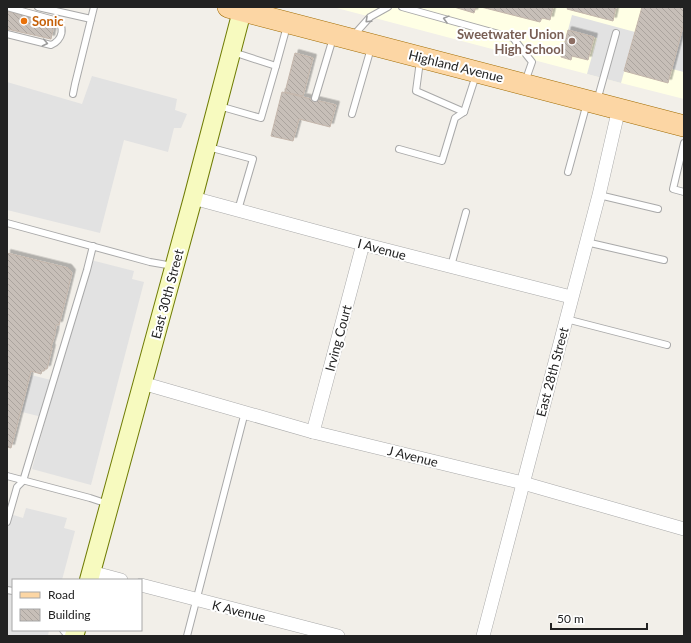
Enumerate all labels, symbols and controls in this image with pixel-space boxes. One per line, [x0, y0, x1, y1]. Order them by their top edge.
place label: Sonic [32, 13, 64, 29]
one-way arrow [443, 15, 450, 24]
marker: Sonic [19, 16, 29, 26]
one-way arrow [365, 16, 373, 23]
place label: Sweetwater Union High School [457, 26, 564, 57]
marker: Sweetwater Union High School [567, 36, 577, 46]
one-way arrow [42, 38, 48, 47]
street label: Highland Avenue [407, 47, 505, 86]
street label: I Avenue [356, 235, 408, 263]
street label: East 30th Street [147, 247, 187, 341]
street label: Irving Court [321, 303, 355, 373]
street label: East 28th Street [532, 325, 572, 419]
street label: J Avenue [386, 442, 440, 470]
legend [12, 579, 142, 631]
text: Road [48, 587, 75, 602]
street label: K Avenue [211, 597, 268, 625]
scale bar [551, 605, 647, 631]
text: Building [48, 607, 91, 622]
text: 50 m [557, 611, 584, 626]

